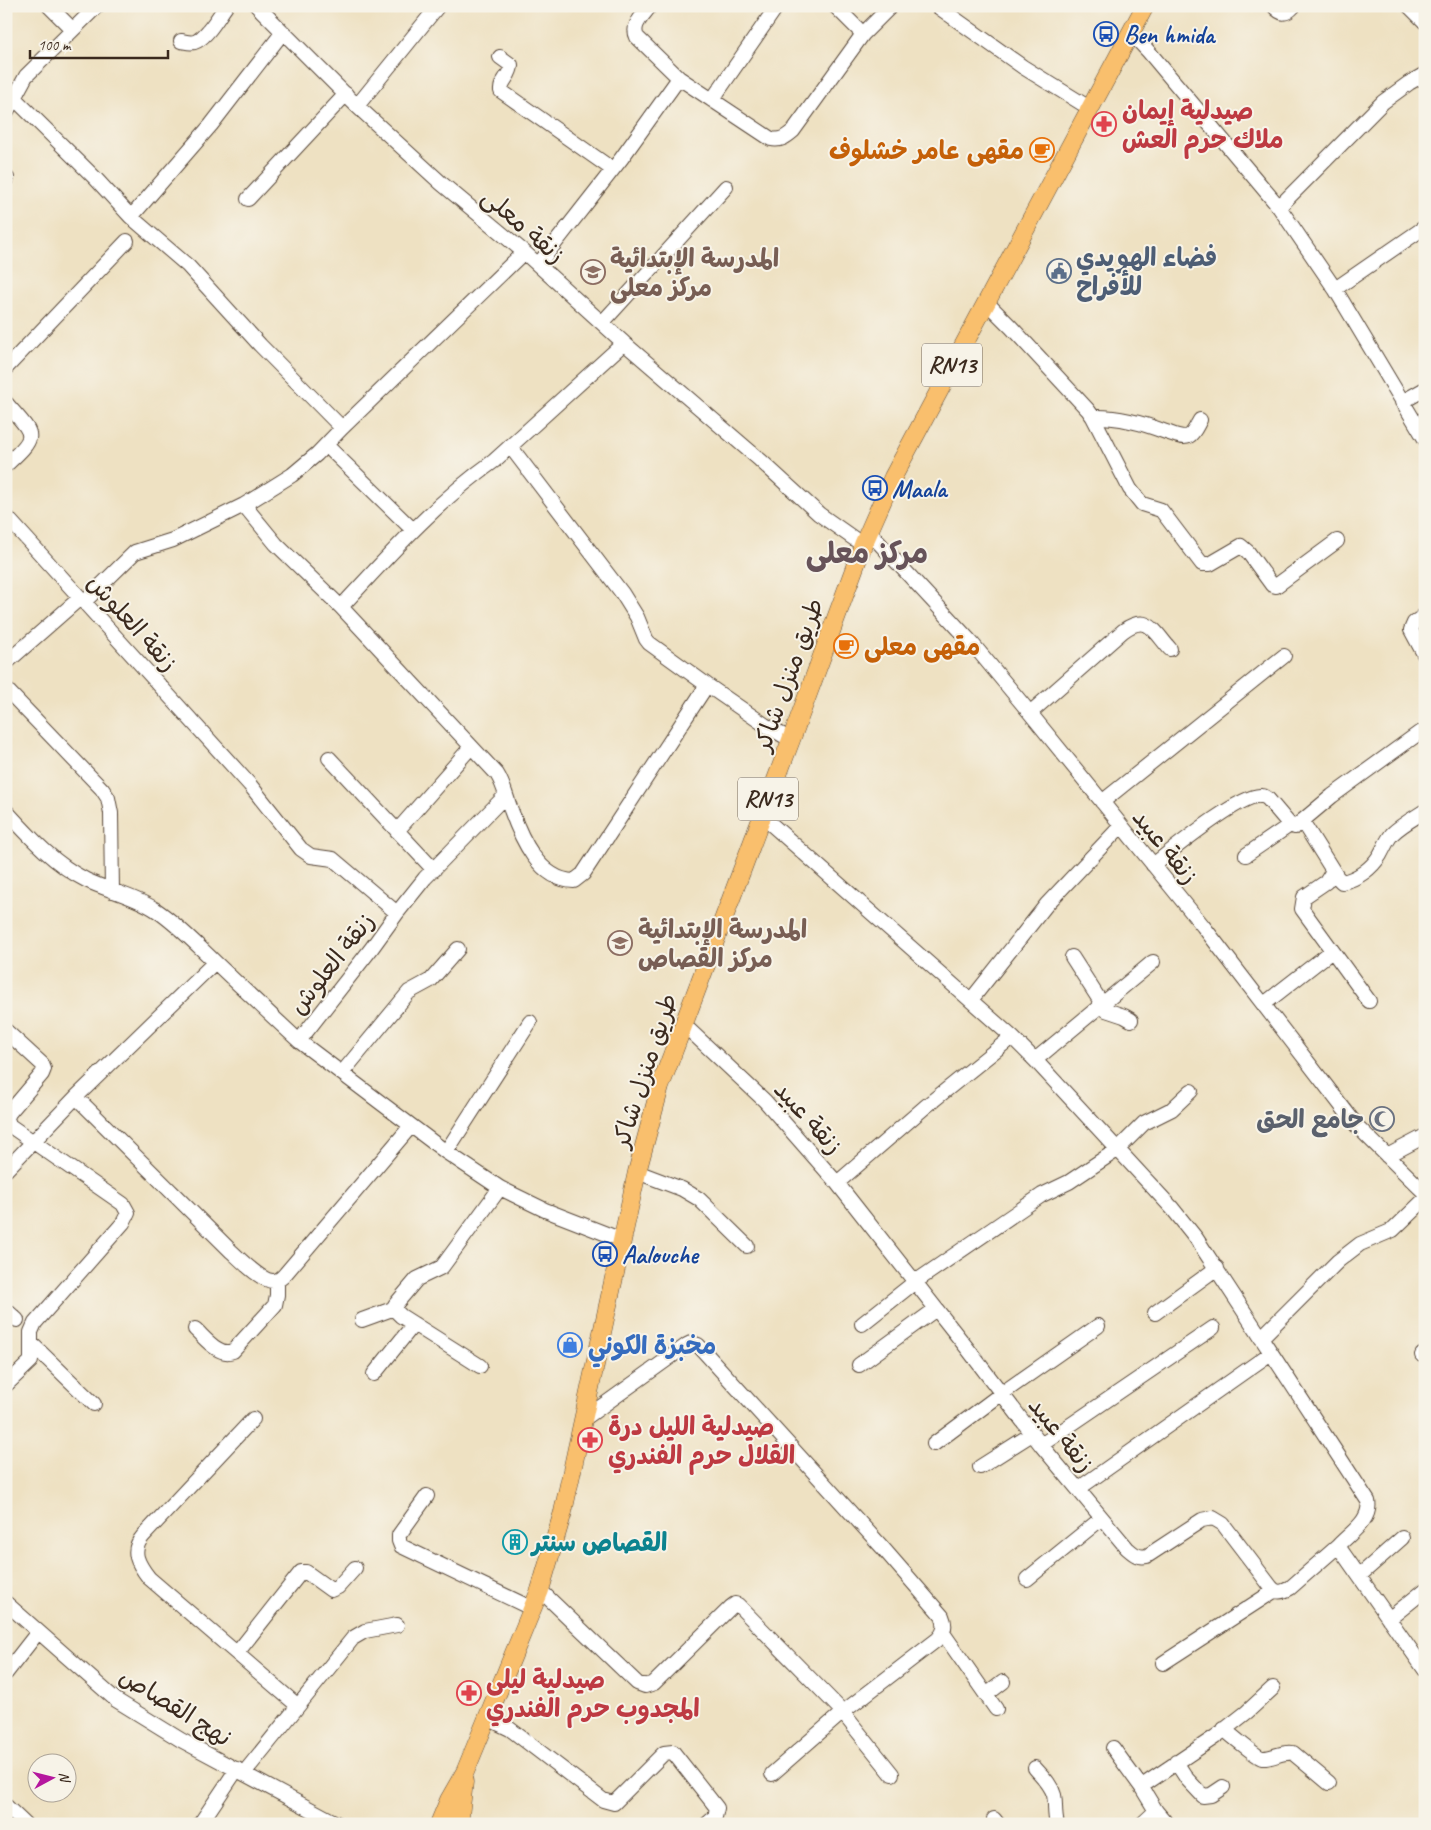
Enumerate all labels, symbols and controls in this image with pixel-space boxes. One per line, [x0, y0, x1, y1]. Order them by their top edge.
place label: Ben hmida [1124, 19, 1217, 51]
bus stop icon: Ben hmida [1093, 21, 1119, 47]
scale bar [30, 28, 168, 60]
text: 100 m [38, 36, 72, 55]
place label: صيدلية إيمان ملاك حرم العش [1122, 95, 1284, 159]
pharmacy icon: صيدلية إيمان ملاك حرم العش [1091, 111, 1117, 137]
place label: مقهى عامر خشلوف [829, 135, 1024, 167]
cafe icon: مقهى عامر خشلوف [1029, 137, 1055, 163]
street label: زنقة معلى [475, 181, 572, 271]
place label: فضاء الهويدي للأفراح [1076, 242, 1217, 303]
place label: المدرسة الإبتدائية مركز معلى [610, 243, 779, 304]
public building icon: فضاء الهويدي للأفراح [1046, 258, 1072, 284]
school or university icon: المدرسة الإبتدائية مركز معلى [580, 259, 606, 285]
road number: RN13 [922, 344, 982, 386]
place label: Maala [892, 473, 949, 505]
bus stop icon: Maala [862, 475, 888, 501]
district label: مركز معلى [806, 534, 928, 572]
street label: زنقة العلوش [80, 567, 185, 678]
street label: طريق منزل شاكر [746, 594, 831, 757]
place label: مقهى معلى [864, 631, 980, 663]
cafe icon: مقهى معلى [833, 633, 859, 659]
road number: RN13 [738, 778, 798, 821]
street label: زنقة عبيد [1125, 802, 1205, 891]
street label: زنقة العلوش [282, 906, 382, 1021]
place label: المدرسة الإبتدائية مركز القصاص [638, 914, 807, 975]
school or university icon: المدرسة الإبتدائية مركز القصاص [607, 930, 633, 956]
street label: طريق منزل شاكر [604, 989, 685, 1153]
street label: زنقة عبيد [767, 1074, 850, 1161]
place label: جامع الحق [1256, 1104, 1364, 1138]
mosque icon: جامع الحق [1369, 1106, 1395, 1132]
place label: Aalouche [622, 1239, 700, 1271]
bus stop icon: Aalouche [592, 1241, 618, 1267]
place label: مخبزة الكوني [588, 1330, 716, 1368]
shop icon: مخبزة الكوني [557, 1332, 583, 1358]
street label: زنقة عبيد [1021, 1390, 1101, 1479]
place label: صيدلية الليل درة القلال حرم الفندري [608, 1411, 795, 1475]
pharmacy icon: صيدلية الليل درة القلال حرم الفندري [577, 1427, 603, 1453]
place label: القصاص سنتر [530, 1527, 668, 1559]
building icon: القصاص سنتر [502, 1529, 528, 1555]
street label: نهج القصاص [113, 1660, 238, 1754]
place label: صيدلية ليلى المجدوب حرم الفندري [486, 1664, 700, 1728]
pharmacy icon: صيدلية ليلى المجدوب حرم الفندري [456, 1680, 482, 1706]
north arrow [28, 1752, 78, 1802]
text: N [55, 1771, 74, 1784]

